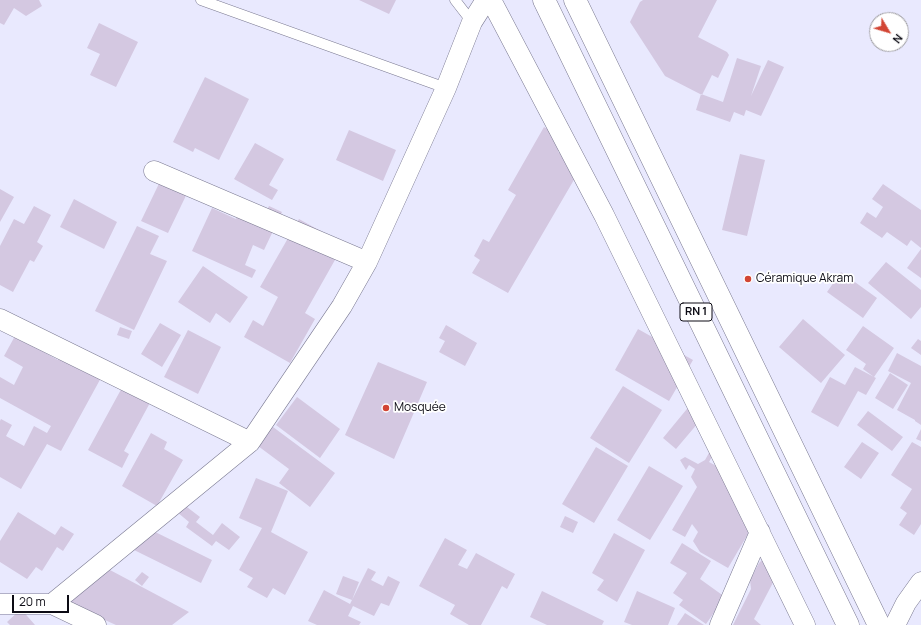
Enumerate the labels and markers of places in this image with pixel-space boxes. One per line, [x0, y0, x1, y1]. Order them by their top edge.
place label: Céramique Akram [756, 272, 853, 286]
marker: Céramique Akram [743, 274, 753, 284]
place label: Mosquée [394, 401, 446, 415]
marker: Mosquée [381, 403, 391, 413]

